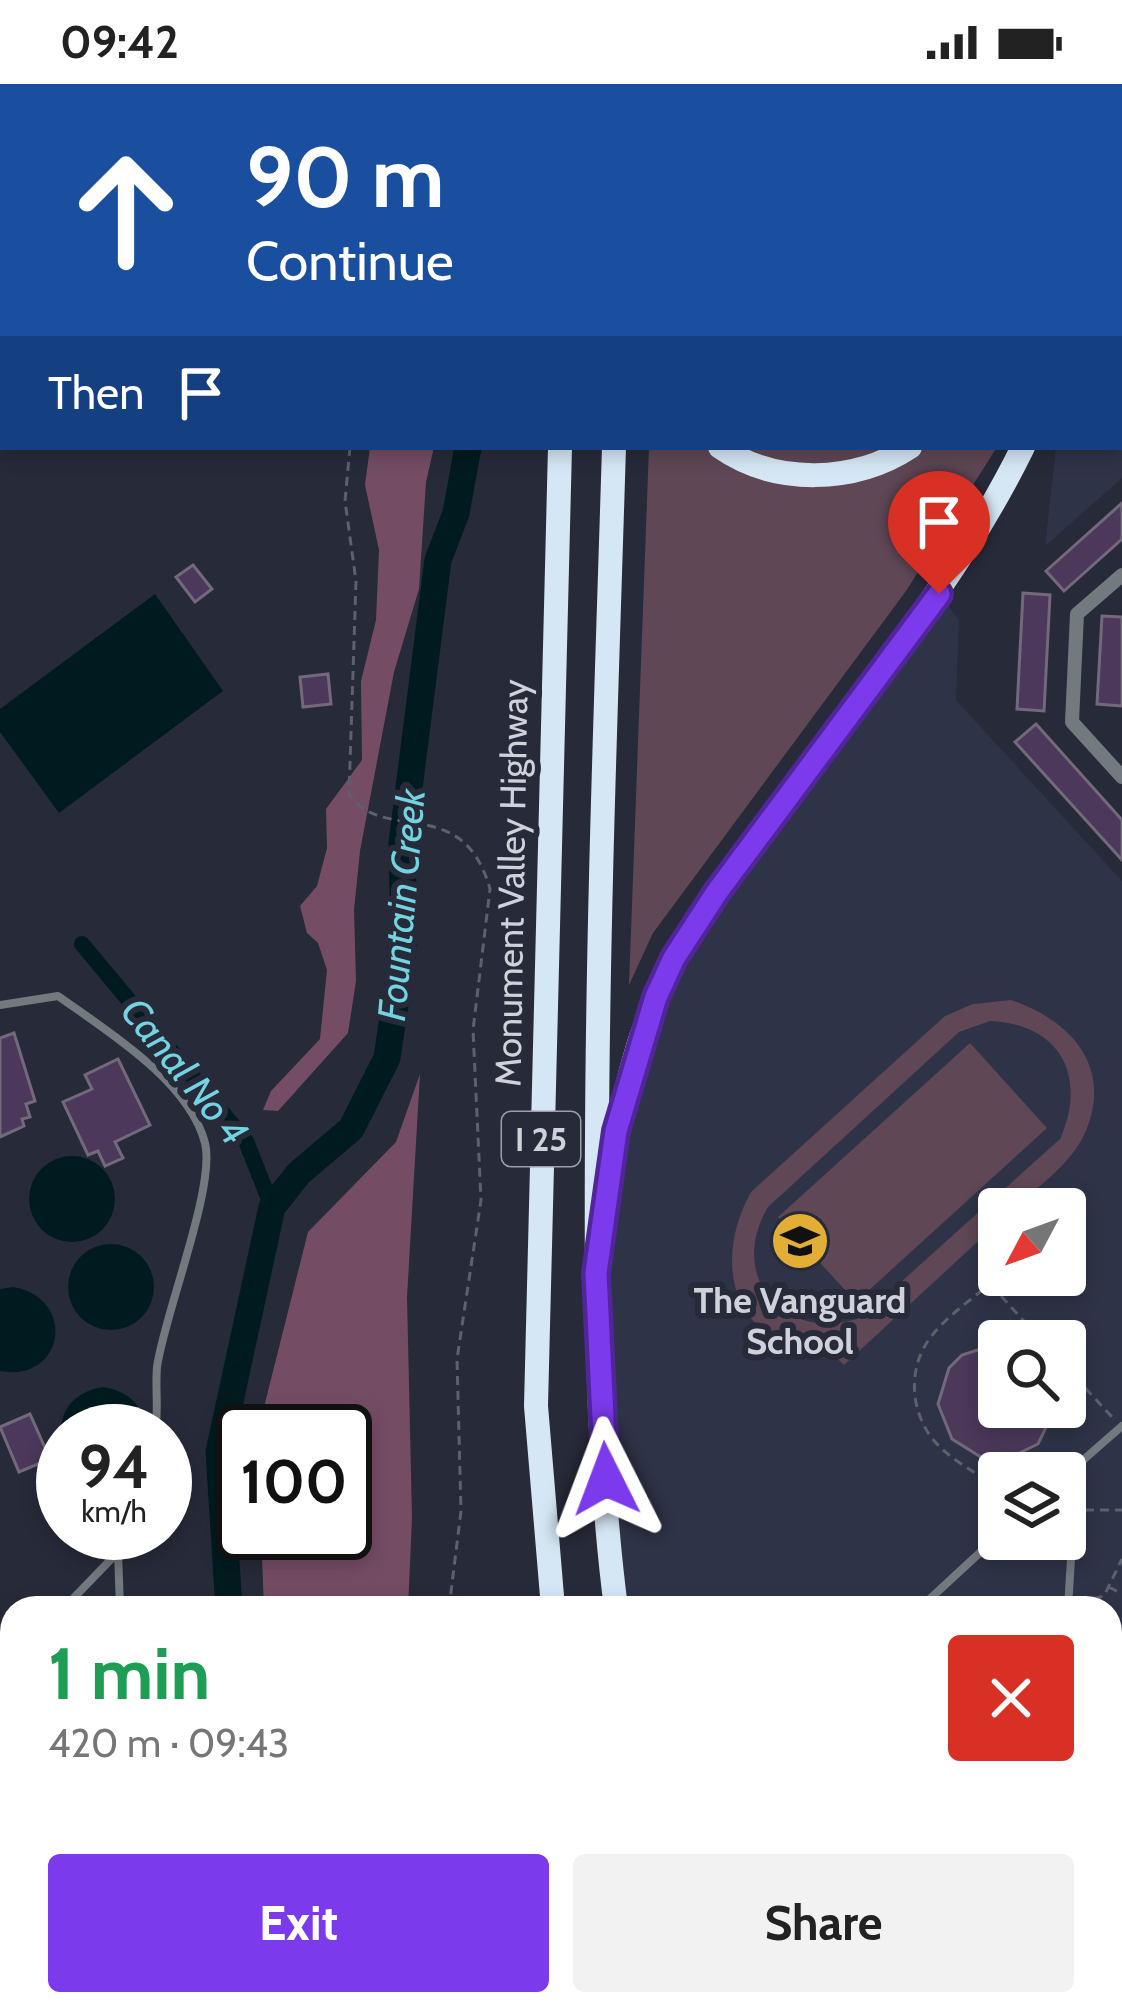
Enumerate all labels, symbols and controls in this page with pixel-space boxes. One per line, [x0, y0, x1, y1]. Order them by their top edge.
text: 09:42 [60, 15, 179, 69]
text: 90 m [246, 126, 444, 228]
icon: ahead [48, 132, 204, 288]
text: Continue [246, 228, 454, 294]
icon: arrive [168, 360, 234, 426]
text: Then [48, 366, 144, 420]
pin [888, 471, 990, 594]
icon: arrive [906, 489, 972, 555]
street label: Monument Valley Highway [485, 679, 537, 1087]
water label: Fountain Creek [367, 786, 435, 1023]
water label: Canal No 4 [111, 988, 259, 1154]
road number: I 25 [502, 1112, 580, 1166]
north arrow [978, 1188, 1086, 1296]
map controls [978, 1188, 1086, 1560]
school or university icon: The Vanguard School [769, 1210, 831, 1272]
place label: The Vanguard School [694, 1278, 906, 1363]
button: search [978, 1320, 1086, 1428]
speed limit sign: 100 [216, 1404, 372, 1560]
position arrow [543, 1416, 669, 1542]
text: 94 [79, 1430, 149, 1503]
button: layers [978, 1452, 1086, 1560]
text: km/h [81, 1493, 147, 1530]
text: 1 min [48, 1630, 210, 1717]
button: close [948, 1635, 1074, 1761]
text: 420 m · 09:43 [48, 1719, 289, 1767]
button: Exit [48, 1854, 549, 1992]
button: Share [573, 1854, 1074, 1992]

